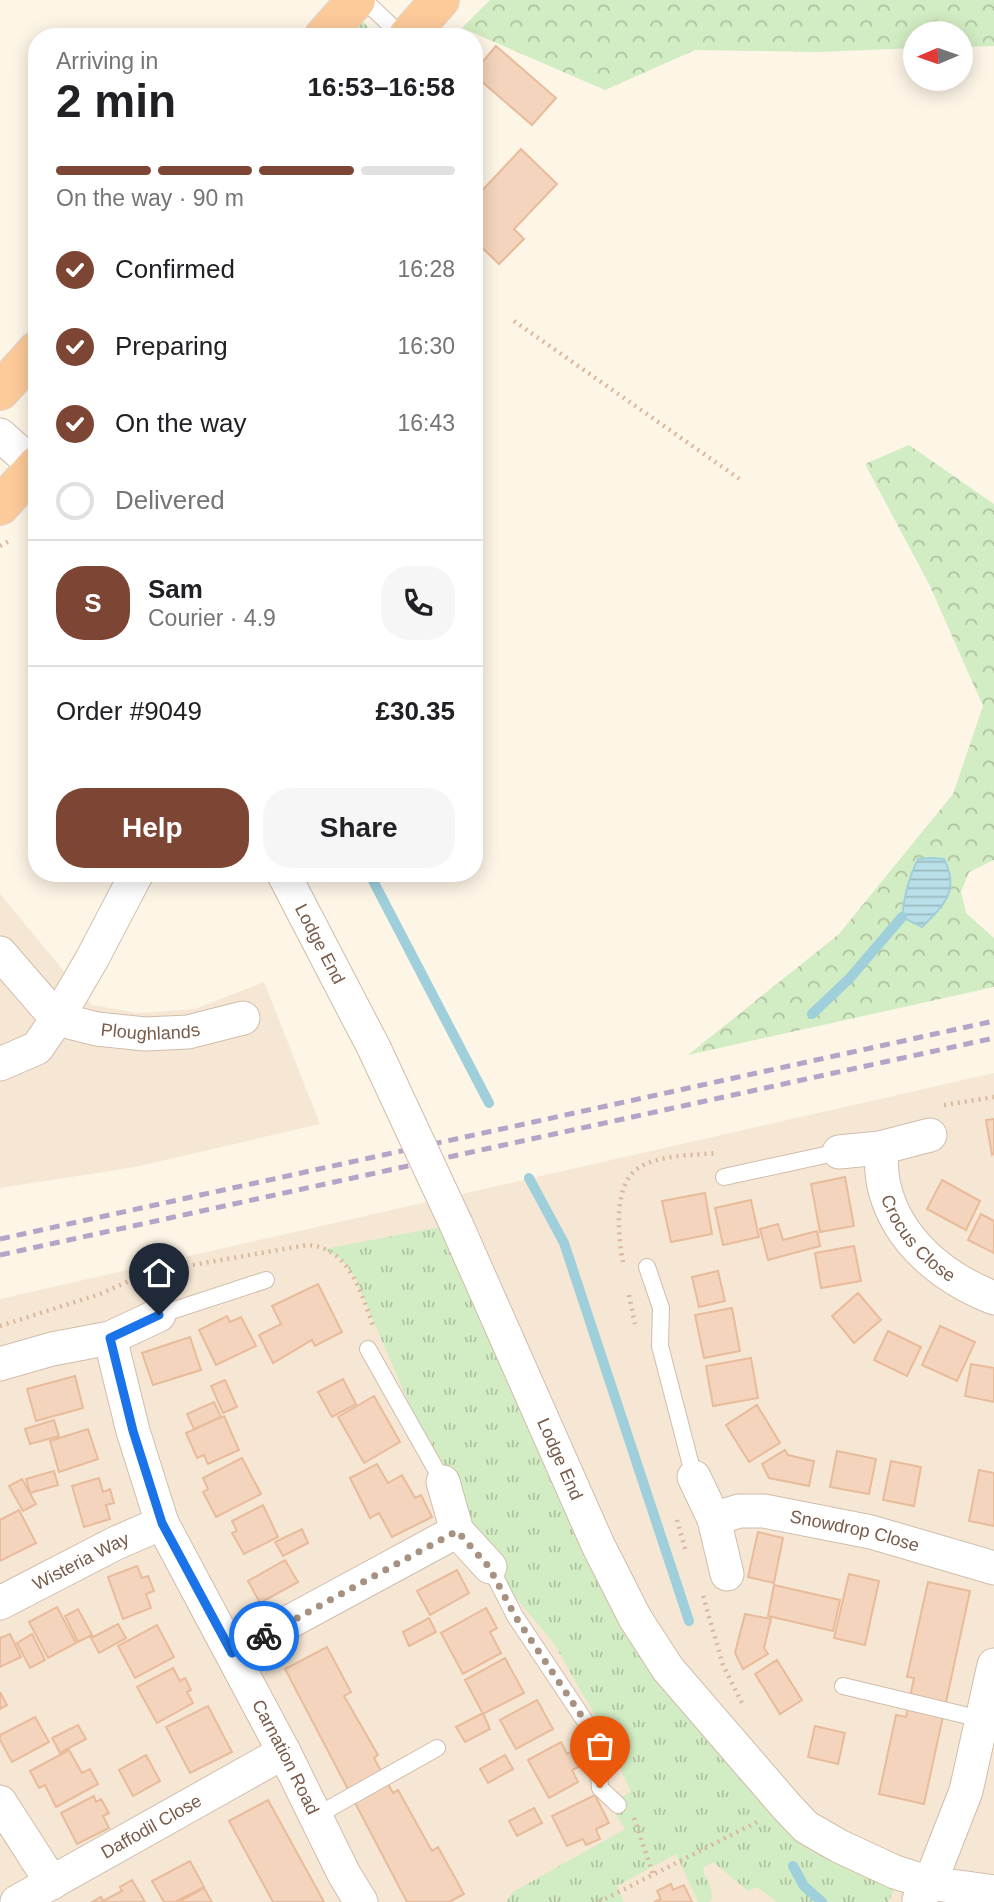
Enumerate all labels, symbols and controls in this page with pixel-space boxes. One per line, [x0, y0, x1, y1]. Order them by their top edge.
north arrow [903, 21, 973, 91]
map controls [903, 21, 973, 91]
text: Arriving in [56, 48, 158, 74]
text: 16:53–16:58 [308, 72, 455, 102]
text: 2 min [56, 75, 176, 127]
text: On the way · 90 m [56, 185, 244, 211]
icon: check [56, 251, 94, 289]
text: Confirmed [115, 254, 235, 284]
text: 16:28 [397, 256, 455, 282]
icon: check [56, 328, 94, 366]
text: Preparing [115, 331, 228, 361]
text: 16:30 [397, 333, 455, 359]
icon: check [56, 405, 94, 443]
text: On the way [115, 408, 247, 438]
text: 16:43 [397, 410, 455, 436]
text: Delivered [115, 485, 225, 515]
button: phone [381, 566, 455, 640]
text: Sam [148, 574, 203, 604]
text: S [84, 588, 102, 618]
text: Courier · 4.9 [148, 605, 276, 631]
text: Order #9049 [56, 696, 202, 726]
text: £30.35 [375, 696, 455, 726]
button: Help [56, 788, 249, 868]
button: Share [263, 788, 455, 868]
street label: Lodge End [291, 901, 349, 987]
street label: Ploughlands [100, 1019, 202, 1044]
street label: Crocus Close [877, 1192, 959, 1286]
pin [129, 1243, 189, 1315]
icon: home [140, 1254, 178, 1292]
street label: Lodge End [533, 1415, 587, 1503]
street label: Snowdrop Close [788, 1506, 922, 1556]
street label: Wisteria Way [29, 1529, 132, 1594]
courier [229, 1601, 299, 1671]
icon: bike [245, 1617, 283, 1655]
street label: Carnation Road [248, 1696, 323, 1818]
pin [570, 1716, 630, 1788]
icon: bag [581, 1727, 619, 1765]
street label: Daffodil Close [98, 1790, 205, 1863]

